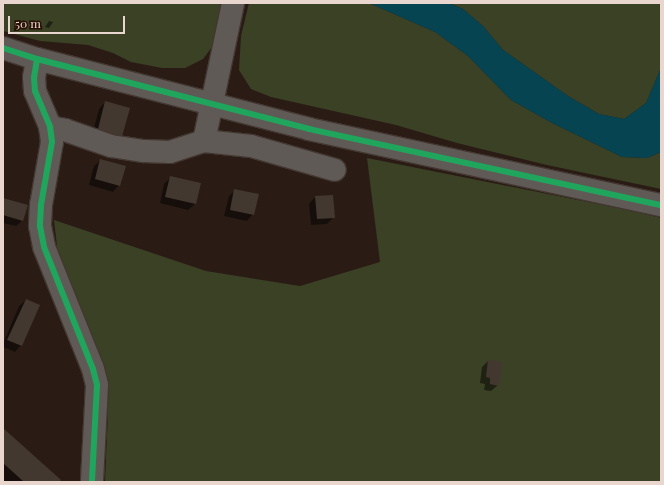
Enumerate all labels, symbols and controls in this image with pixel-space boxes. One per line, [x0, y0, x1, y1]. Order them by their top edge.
scale bar [10, 8, 127, 34]
text: 50 m [15, 15, 41, 31]

